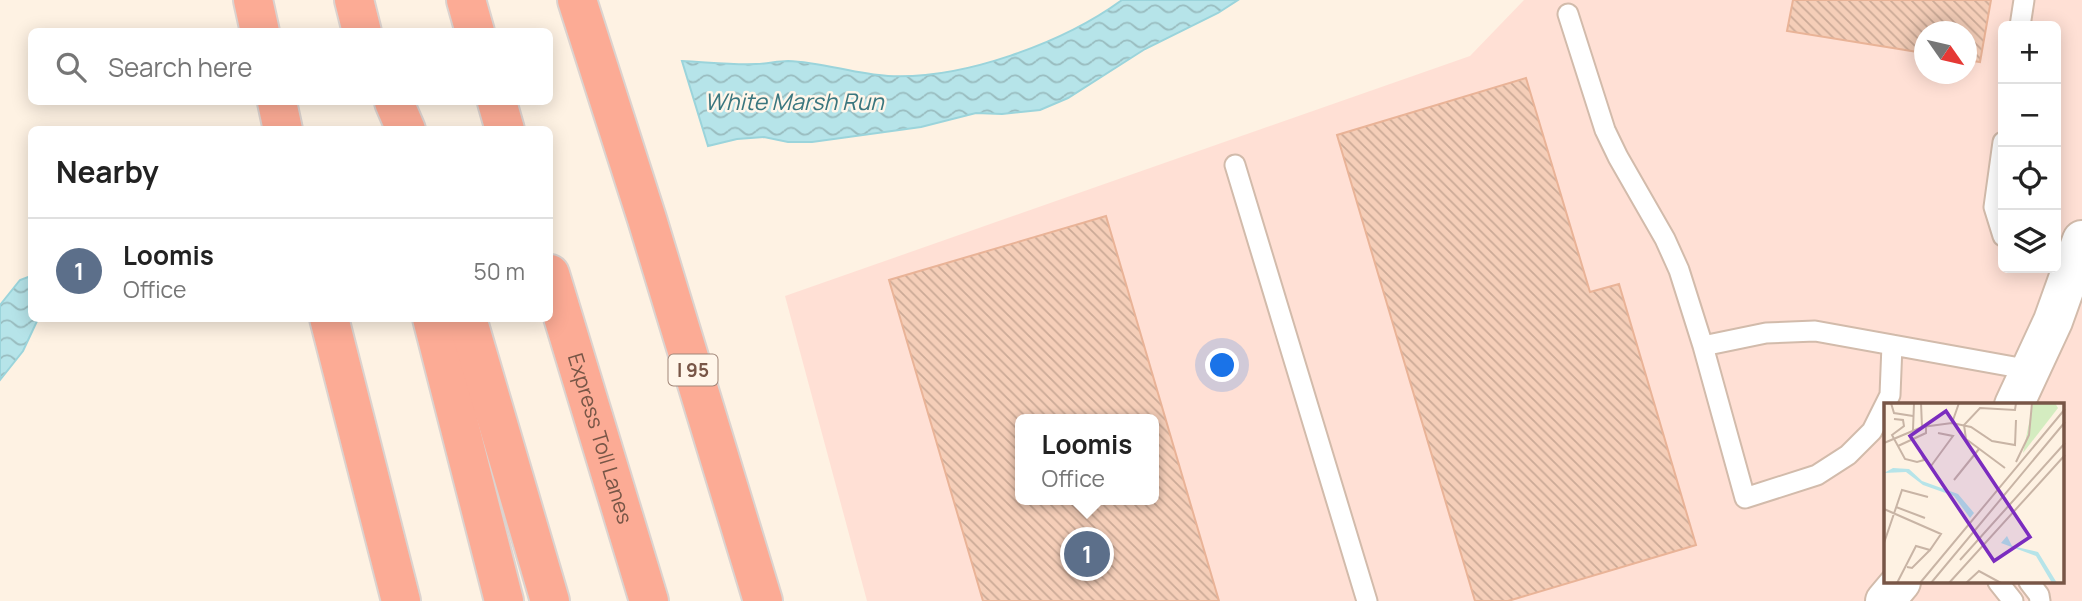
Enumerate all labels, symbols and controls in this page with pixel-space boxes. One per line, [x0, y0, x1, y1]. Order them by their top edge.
north arrow [1914, 21, 1977, 84]
map controls [1998, 21, 2061, 273]
button: + [1998, 21, 2061, 84]
search box [28, 28, 553, 105]
icon: search [52, 48, 90, 86]
text: Search here [108, 49, 253, 85]
button: − [1998, 84, 2061, 147]
water label: White Marsh Run [704, 85, 885, 117]
button: locate [1998, 147, 2061, 210]
text: Nearby [56, 151, 159, 192]
button: layers [1998, 210, 2061, 273]
text: Loomis [123, 237, 214, 273]
text: 1 [74, 255, 84, 287]
text: 50 m [474, 255, 525, 287]
text: Office [123, 273, 186, 305]
your location [1205, 348, 1239, 382]
street label: Express Toll Lanes [562, 350, 640, 527]
road number: I 95 [668, 354, 718, 386]
inset map [1884, 403, 2064, 584]
popup [1015, 414, 1159, 505]
text: Loomis [1042, 426, 1132, 462]
text: Office [1042, 462, 1105, 494]
pin: 1 [1064, 528, 1110, 580]

